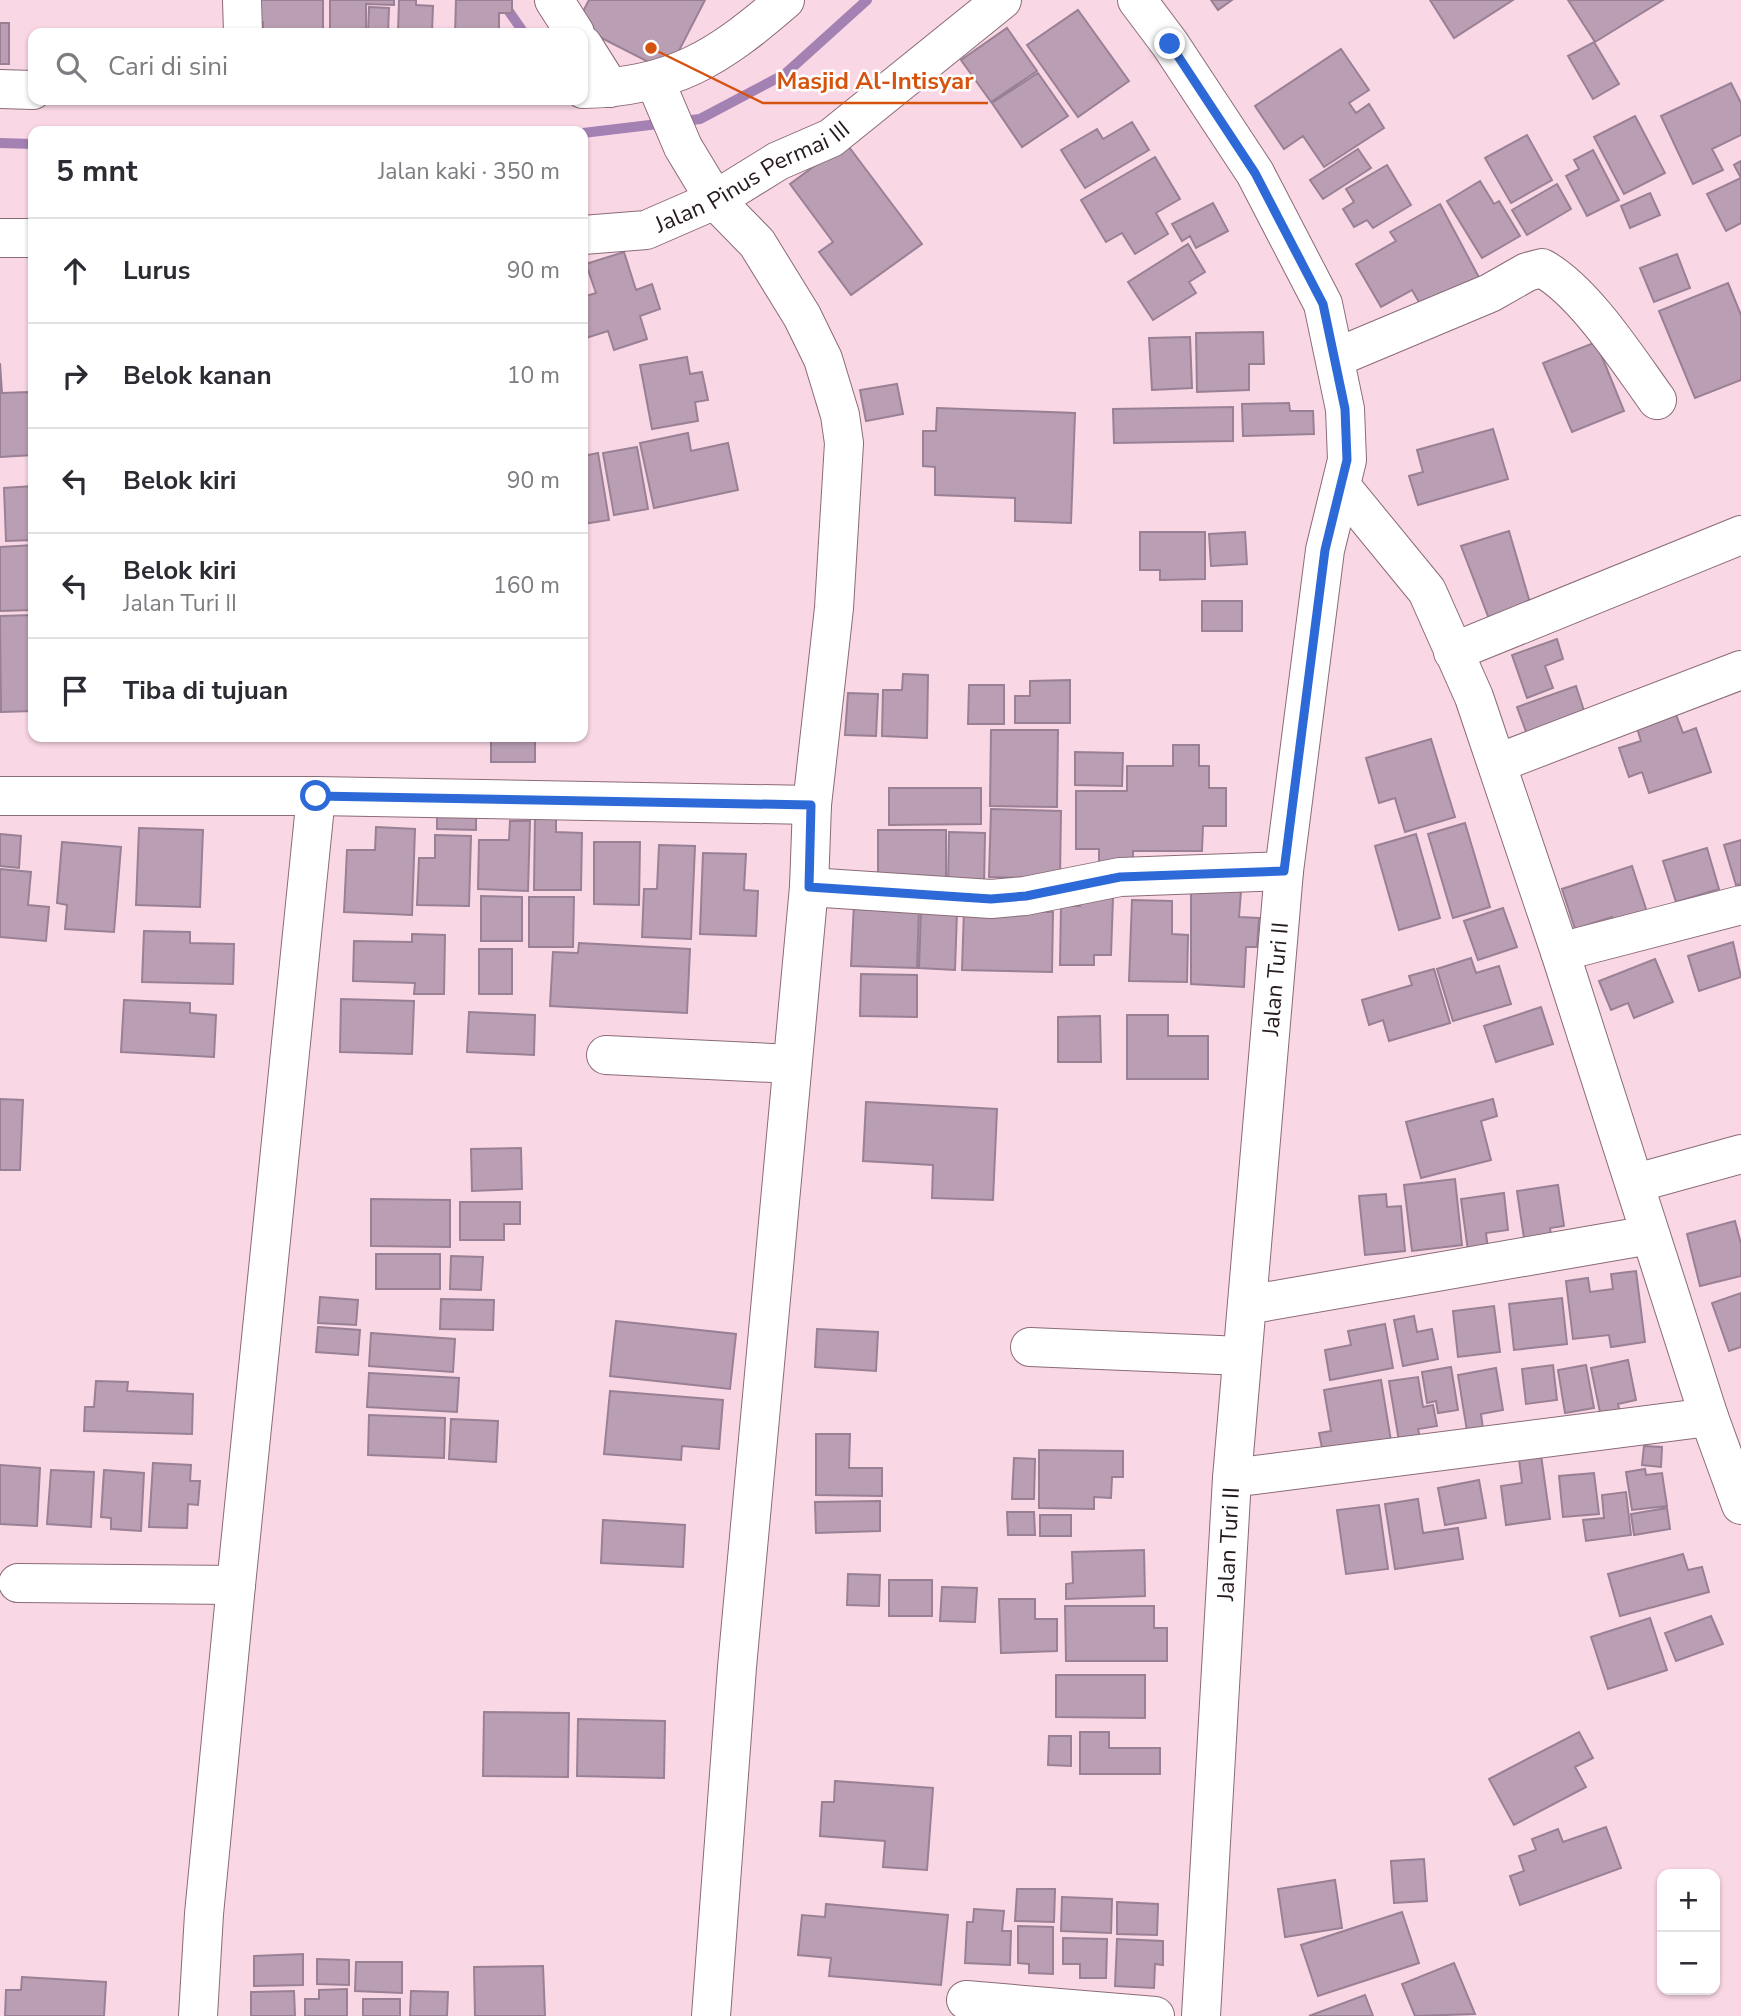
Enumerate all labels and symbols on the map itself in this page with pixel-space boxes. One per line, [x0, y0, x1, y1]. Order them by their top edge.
route end [1154, 28, 1185, 59]
callout: Masjid Al-Intisyar [763, 58, 988, 103]
text: Masjid Al-Intisyar [776, 65, 974, 97]
street label: Jalan Pinus Permai III [649, 114, 856, 241]
route start [300, 780, 331, 811]
street label: Jalan Turi II [1255, 921, 1296, 1038]
street label: Jalan Turi II [1210, 1486, 1247, 1603]

